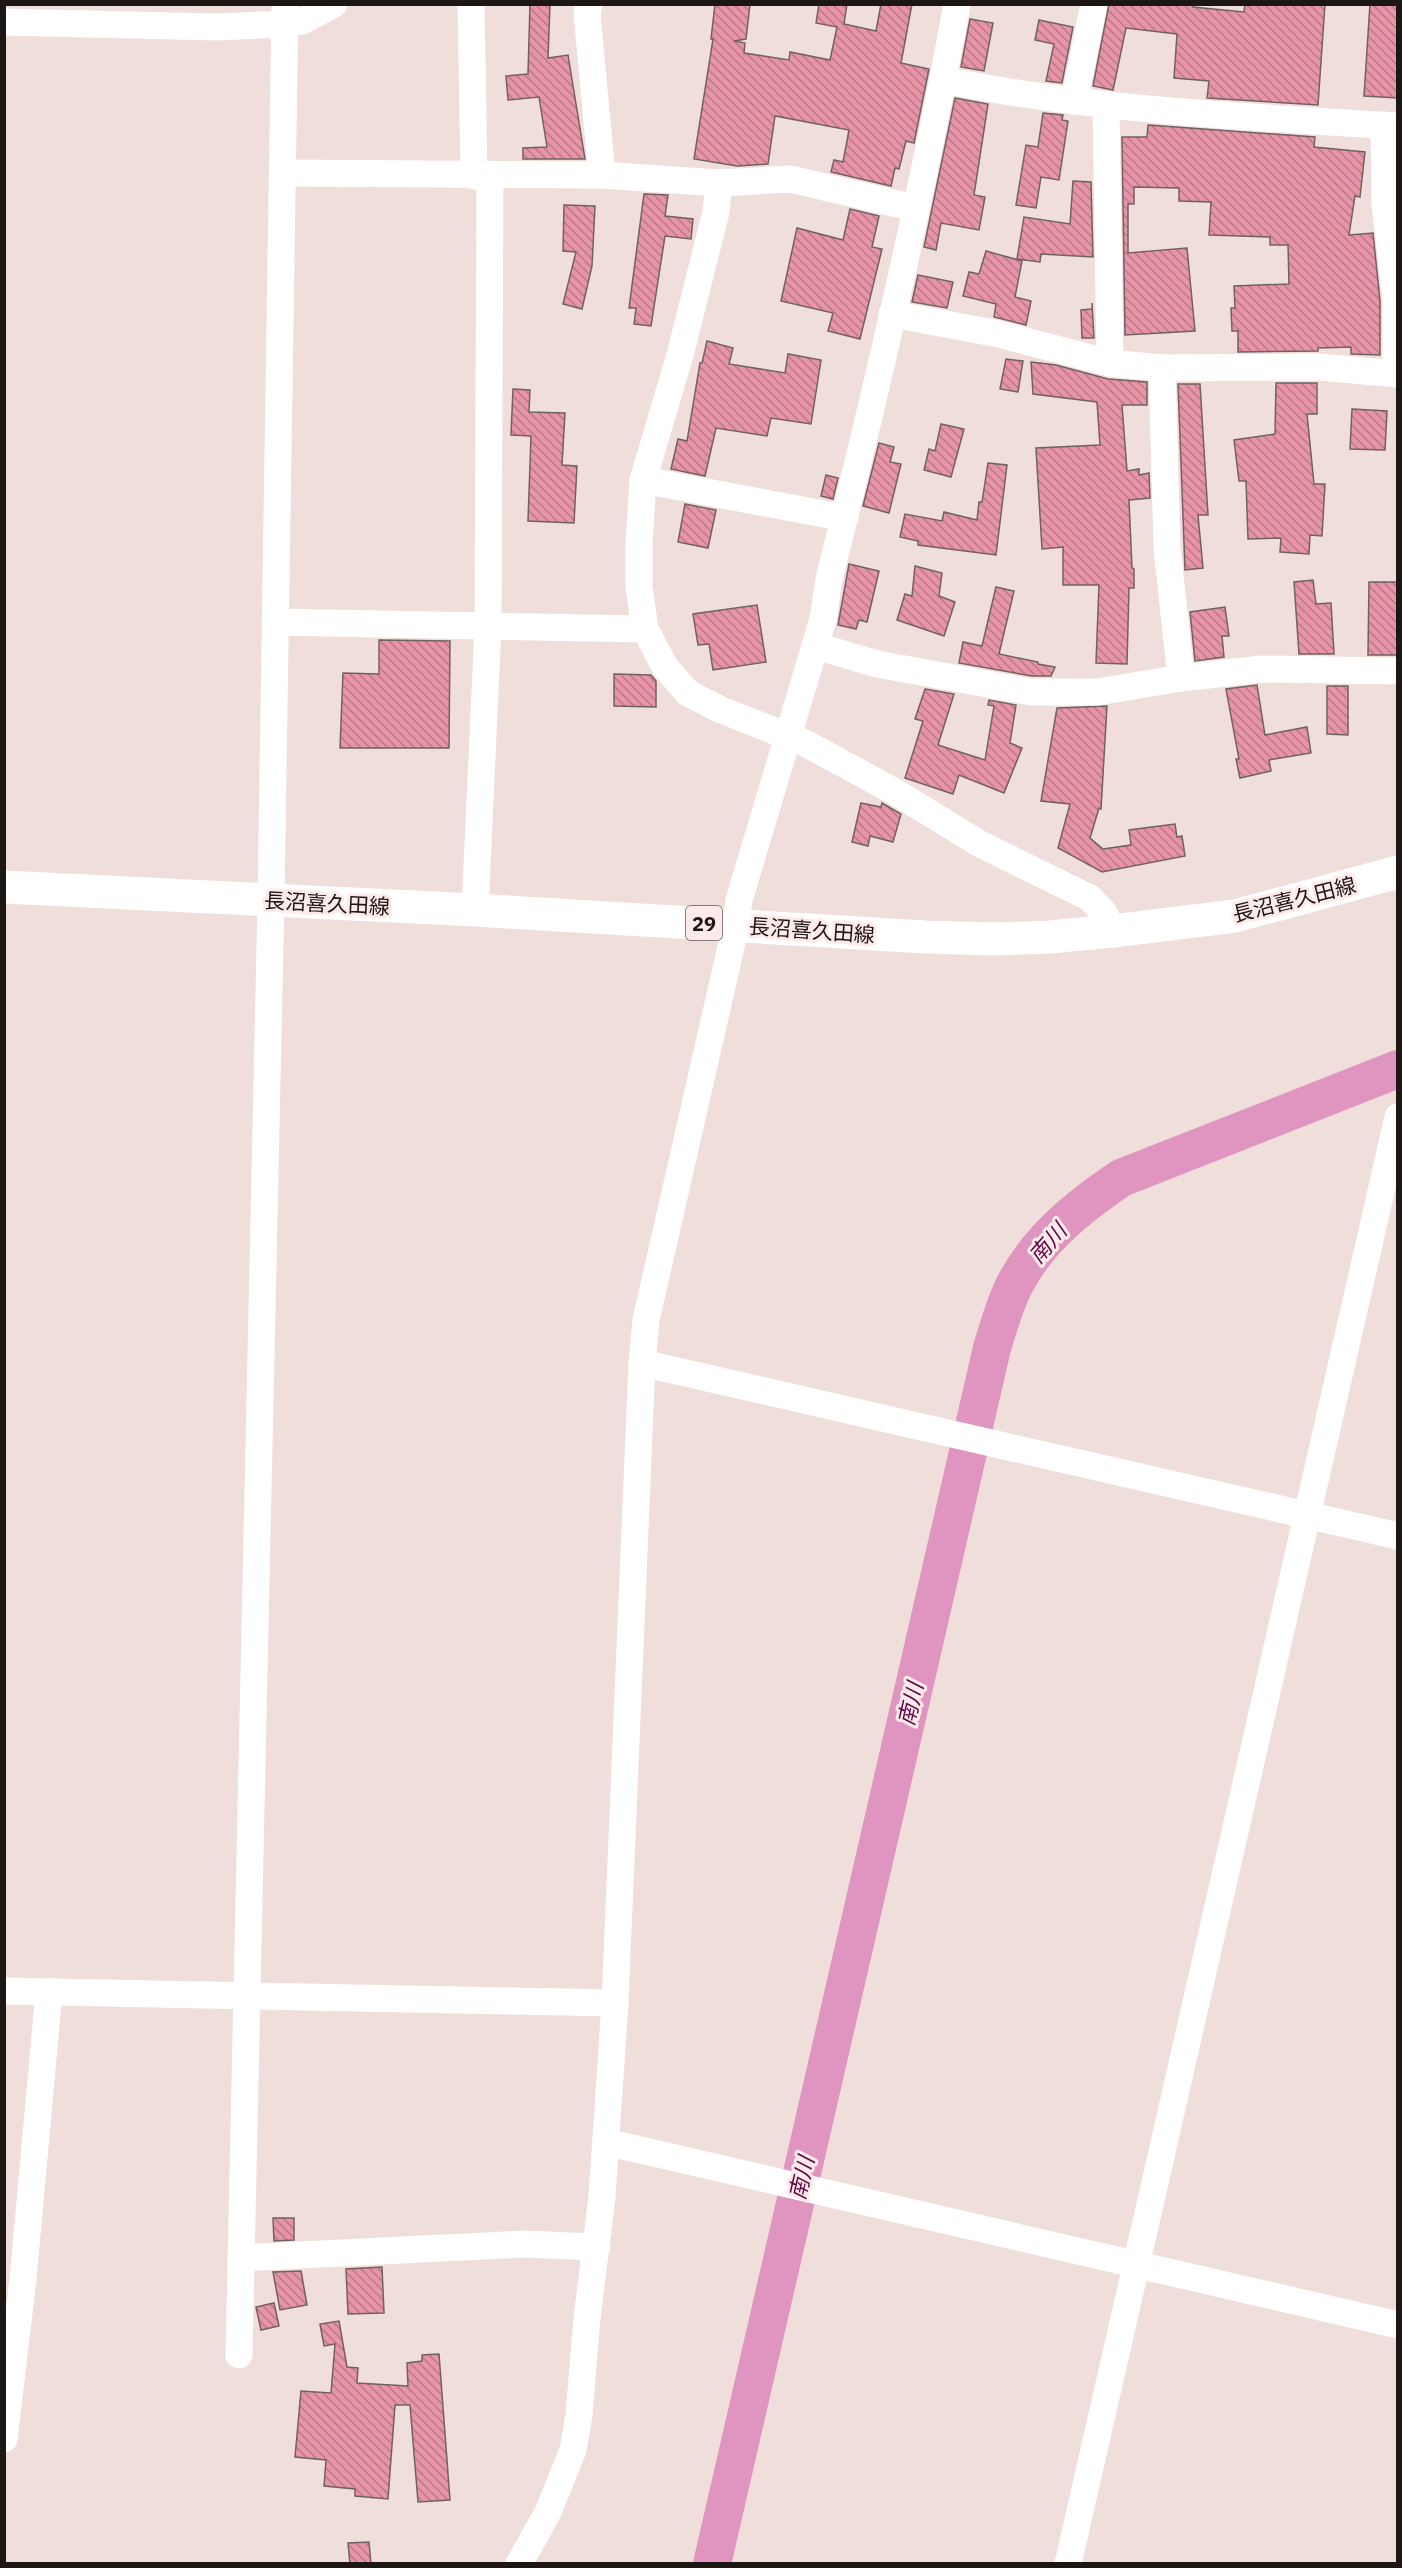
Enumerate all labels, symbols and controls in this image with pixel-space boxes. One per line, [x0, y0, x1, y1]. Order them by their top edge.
street label: 長沼喜久田線 [1229, 870, 1359, 928]
street label: 長沼喜久田線 [263, 886, 391, 920]
road number: 29 [686, 906, 722, 940]
street label: 長沼喜久田線 [748, 912, 876, 948]
water label: 南川 [1022, 1215, 1074, 1269]
water label: 南川 [891, 1677, 930, 1729]
water label: 南川 [782, 2151, 821, 2203]

